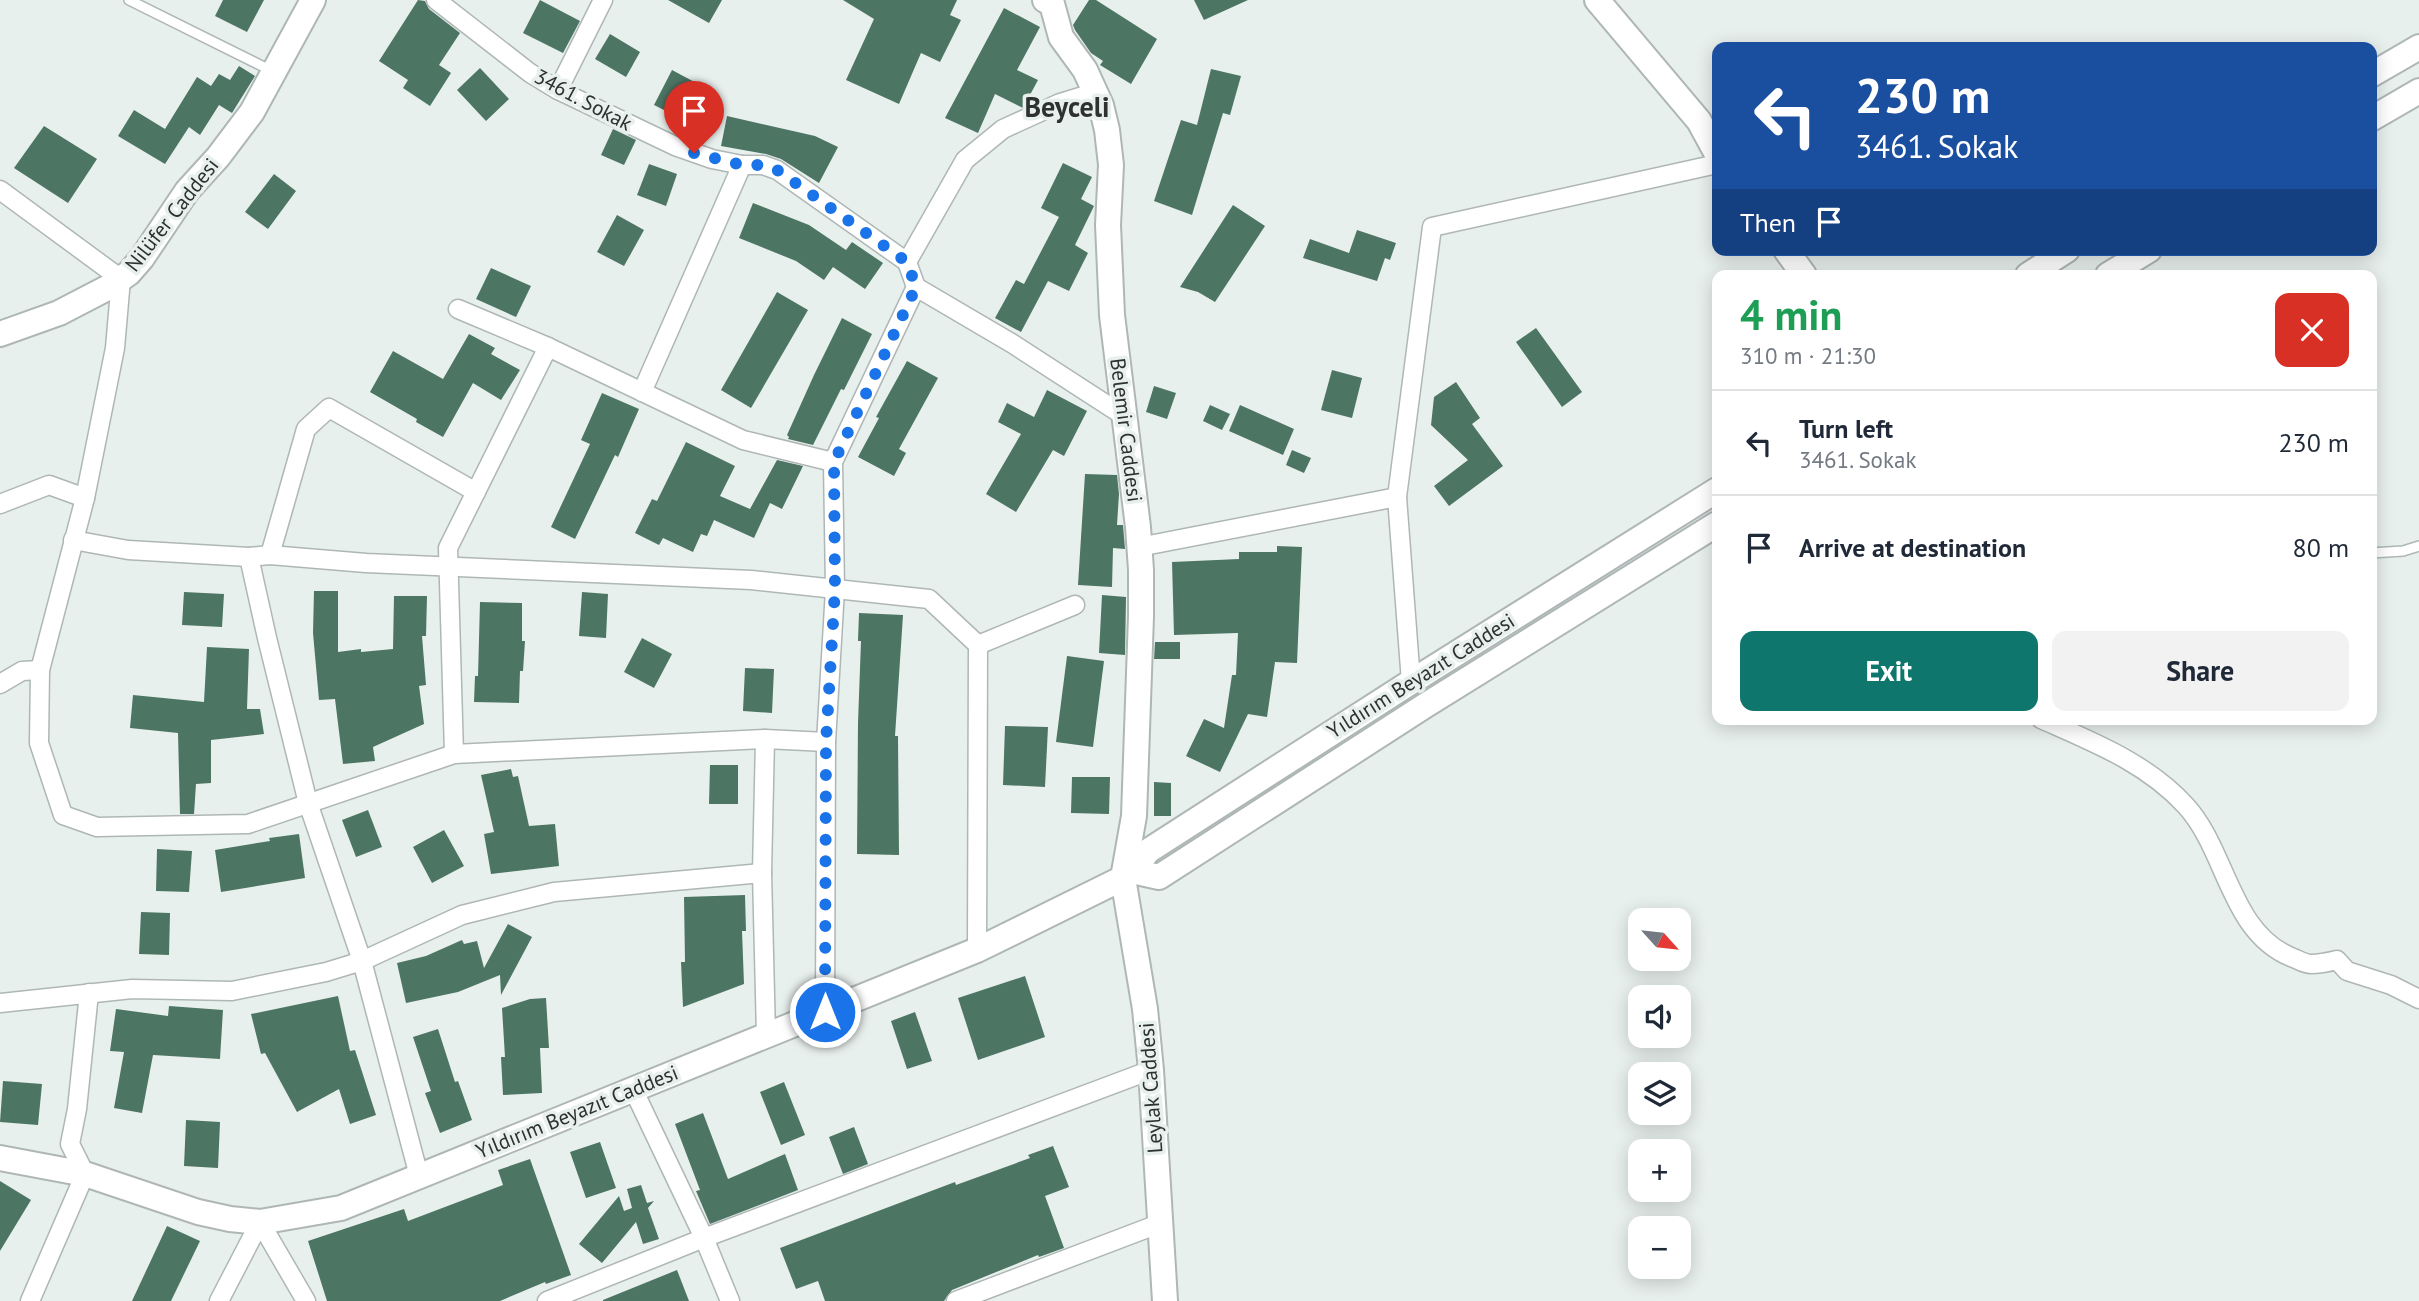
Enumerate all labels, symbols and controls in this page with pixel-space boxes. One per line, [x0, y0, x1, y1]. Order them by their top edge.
street label: 3461. Sokak [530, 62, 637, 137]
text: 230 m [1855, 63, 1990, 127]
icon: left [1740, 70, 1831, 161]
pin [664, 81, 724, 153]
district label: Beyceli [1024, 88, 1110, 125]
icon: arrive [675, 92, 713, 130]
text: 3461. Sokak [1855, 125, 2018, 167]
street label: Nilüfer Caddesi [119, 152, 224, 277]
icon: arrive [1810, 203, 1848, 241]
text: Then [1740, 206, 1796, 239]
text: 4 min [1740, 287, 1842, 342]
button: close [2275, 293, 2349, 367]
text: 310 m · 21:30 [1740, 341, 1876, 370]
street label: Belemir Caddesi [1104, 356, 1149, 504]
text: Turn left [1799, 412, 1893, 445]
icon: left [1740, 424, 1778, 462]
text: 230 m [2278, 426, 2349, 459]
text: 3461. Sokak [1799, 445, 1916, 474]
icon: arrive [1740, 529, 1778, 567]
text: Arrive at destination [1799, 531, 2026, 564]
text: 80 m [2293, 531, 2349, 564]
street label: Yıldırım Beyazıt Caddesi [1322, 607, 1519, 744]
button: Exit [1740, 631, 2038, 711]
button: Share [2052, 631, 2349, 711]
north arrow [1628, 908, 1690, 971]
map controls [1628, 908, 1691, 1279]
position arrow [788, 975, 862, 1049]
button: sound [1628, 985, 1691, 1048]
street label: Leylak Caddesi [1132, 1022, 1169, 1154]
street label: Yıldırım Beyazıt Caddesi [472, 1059, 682, 1165]
button: layers [1628, 1062, 1691, 1125]
button: + [1628, 1139, 1691, 1202]
button: − [1628, 1216, 1691, 1279]

